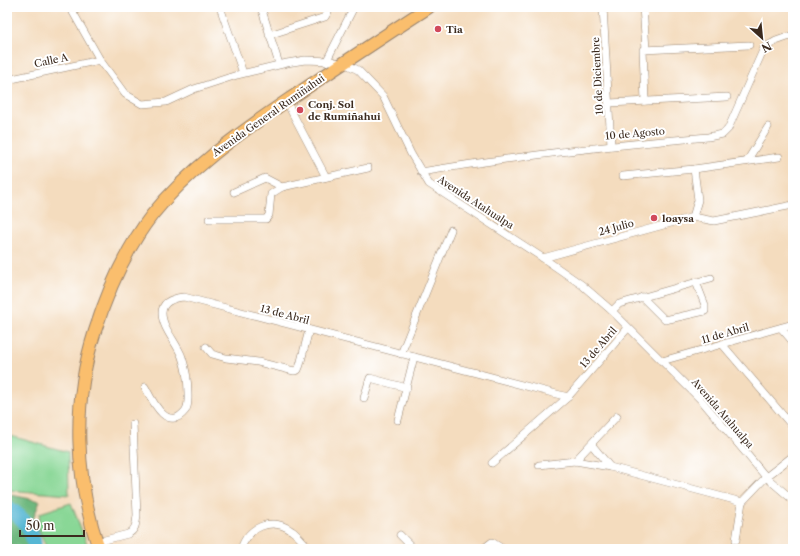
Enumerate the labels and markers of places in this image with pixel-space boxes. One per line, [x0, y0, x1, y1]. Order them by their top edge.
place label: Tia [446, 23, 463, 36]
marker: Tia [433, 24, 443, 34]
place label: Conj. Sol de Rumiñahui [308, 98, 381, 123]
marker: Conj. Sol de Rumiñahui [295, 105, 305, 115]
place label: loaysa [662, 212, 694, 225]
marker: loaysa [649, 213, 659, 223]

